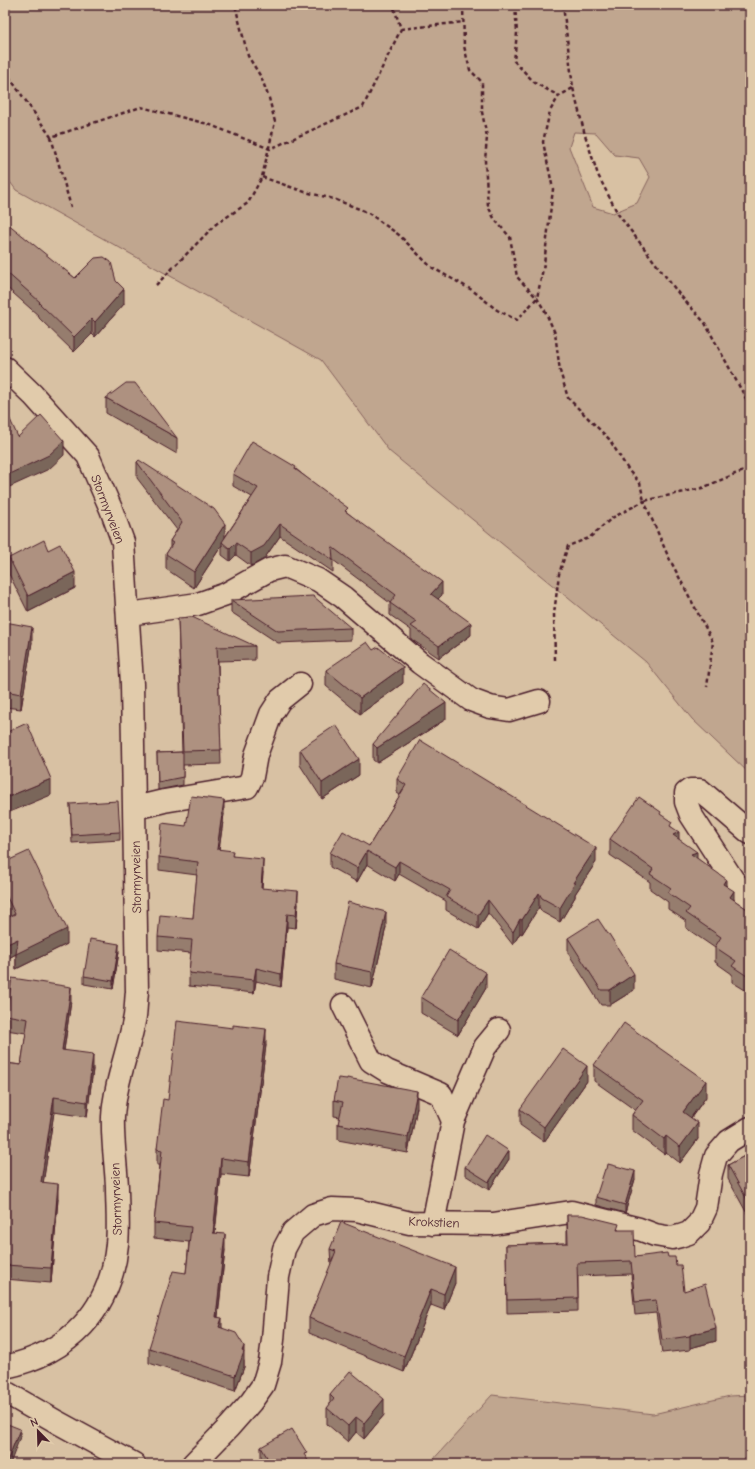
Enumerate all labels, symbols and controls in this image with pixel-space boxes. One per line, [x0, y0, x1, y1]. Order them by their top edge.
street label: Stormyrveien [88, 472, 128, 546]
street label: Stormyrveien [128, 841, 144, 913]
street label: Stormyrveien [107, 1162, 125, 1236]
street label: Krokstien [408, 1214, 460, 1230]
north arrow [18, 1411, 58, 1451]
text: N [28, 1415, 40, 1430]

